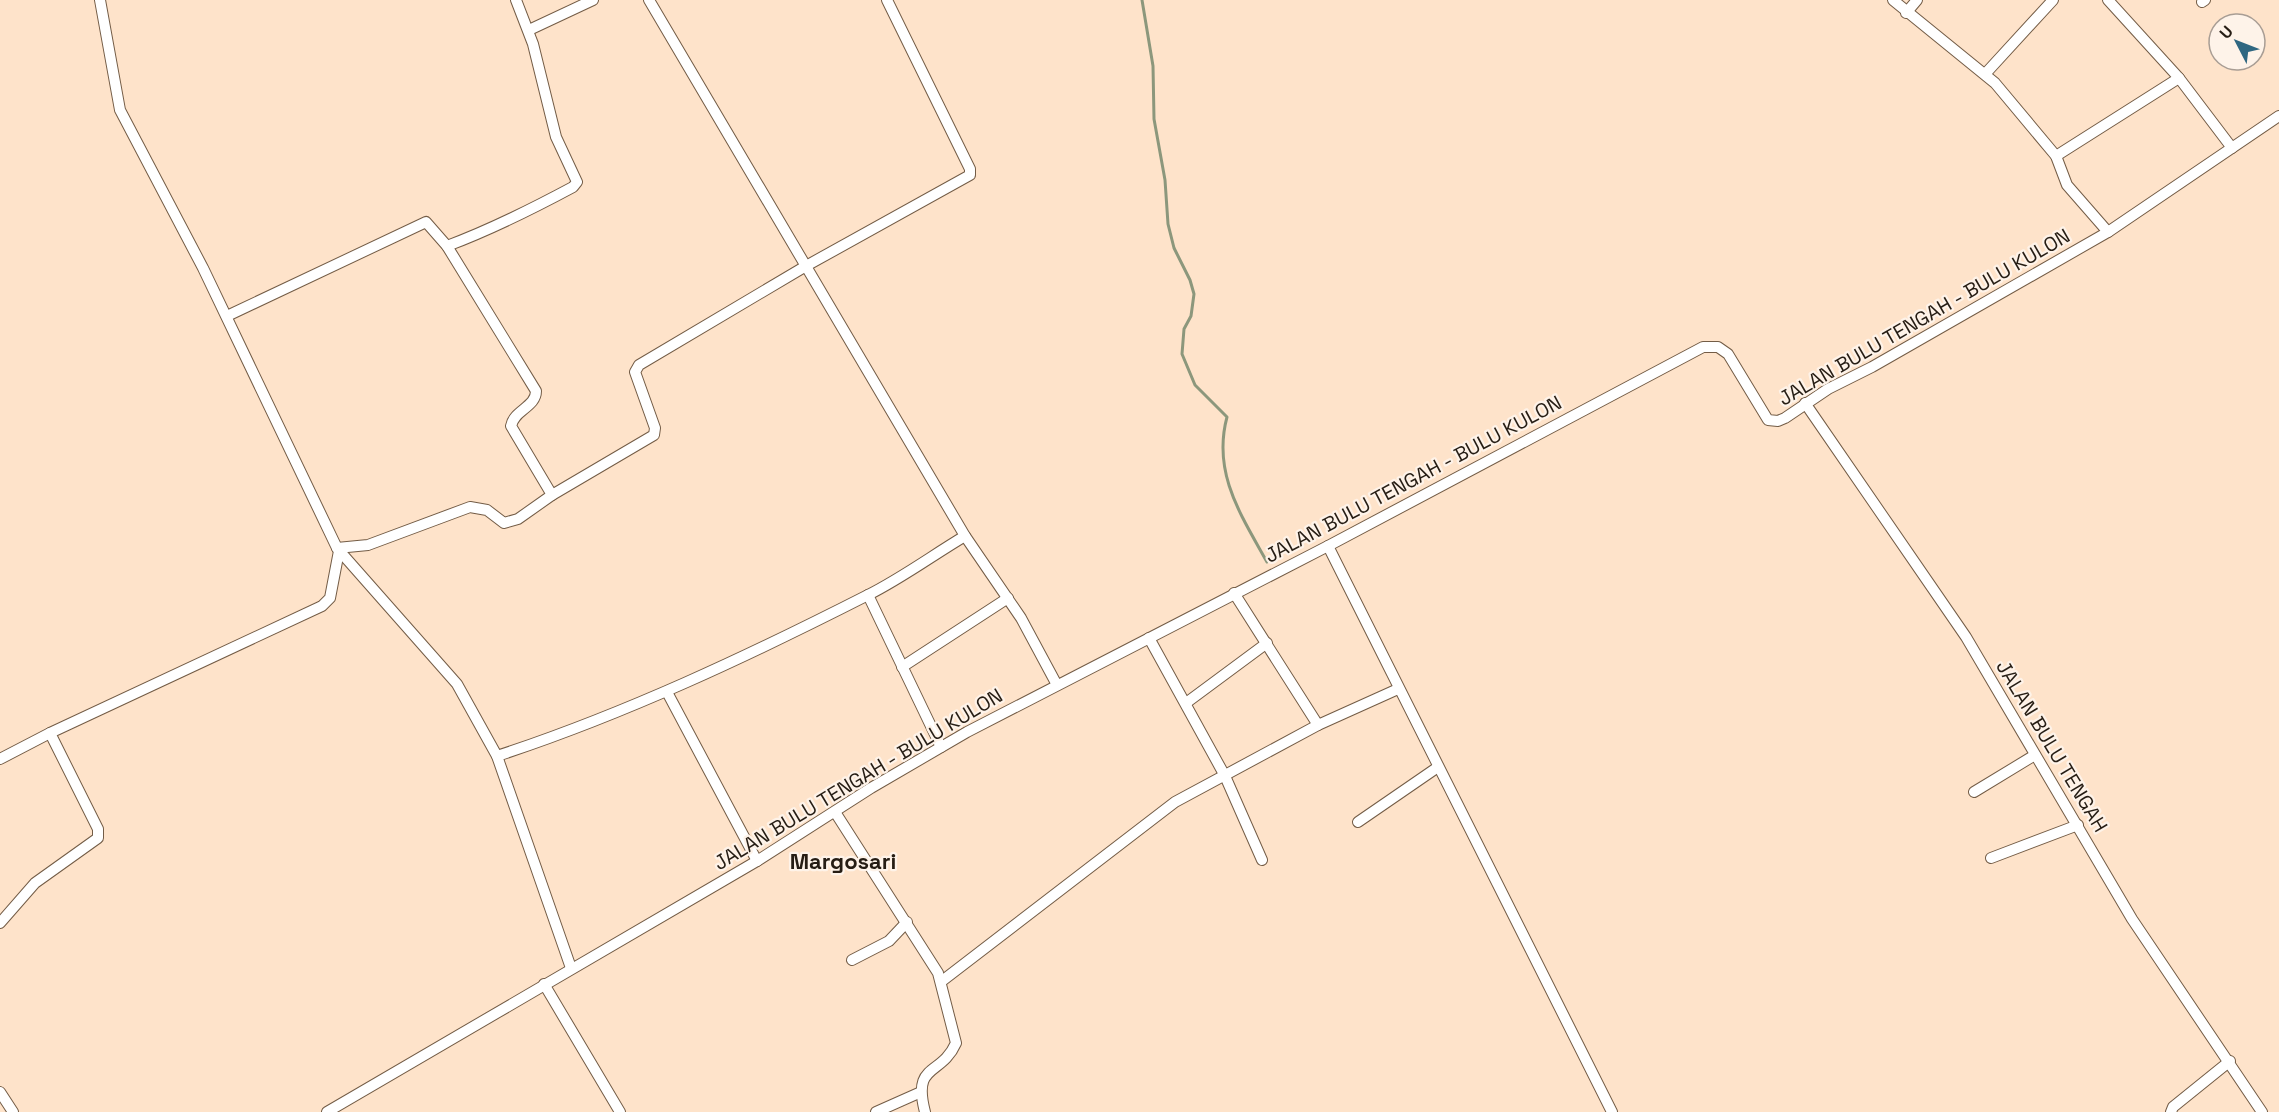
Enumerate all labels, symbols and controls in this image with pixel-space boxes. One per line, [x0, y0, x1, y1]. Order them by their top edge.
north arrow [2207, 12, 2267, 72]
text: U [2215, 21, 2238, 43]
street label: JALAN BULU TENGAH - BULU KULON [1773, 223, 2075, 411]
street label: JALAN BULU TENGAH - BULU KULON [1260, 389, 1566, 569]
street label: JALAN BULU TENGAH [1990, 655, 2114, 837]
street label: JALAN BULU TENGAH - BULU KULON [709, 682, 1007, 876]
district label: Margosari [790, 847, 896, 875]

